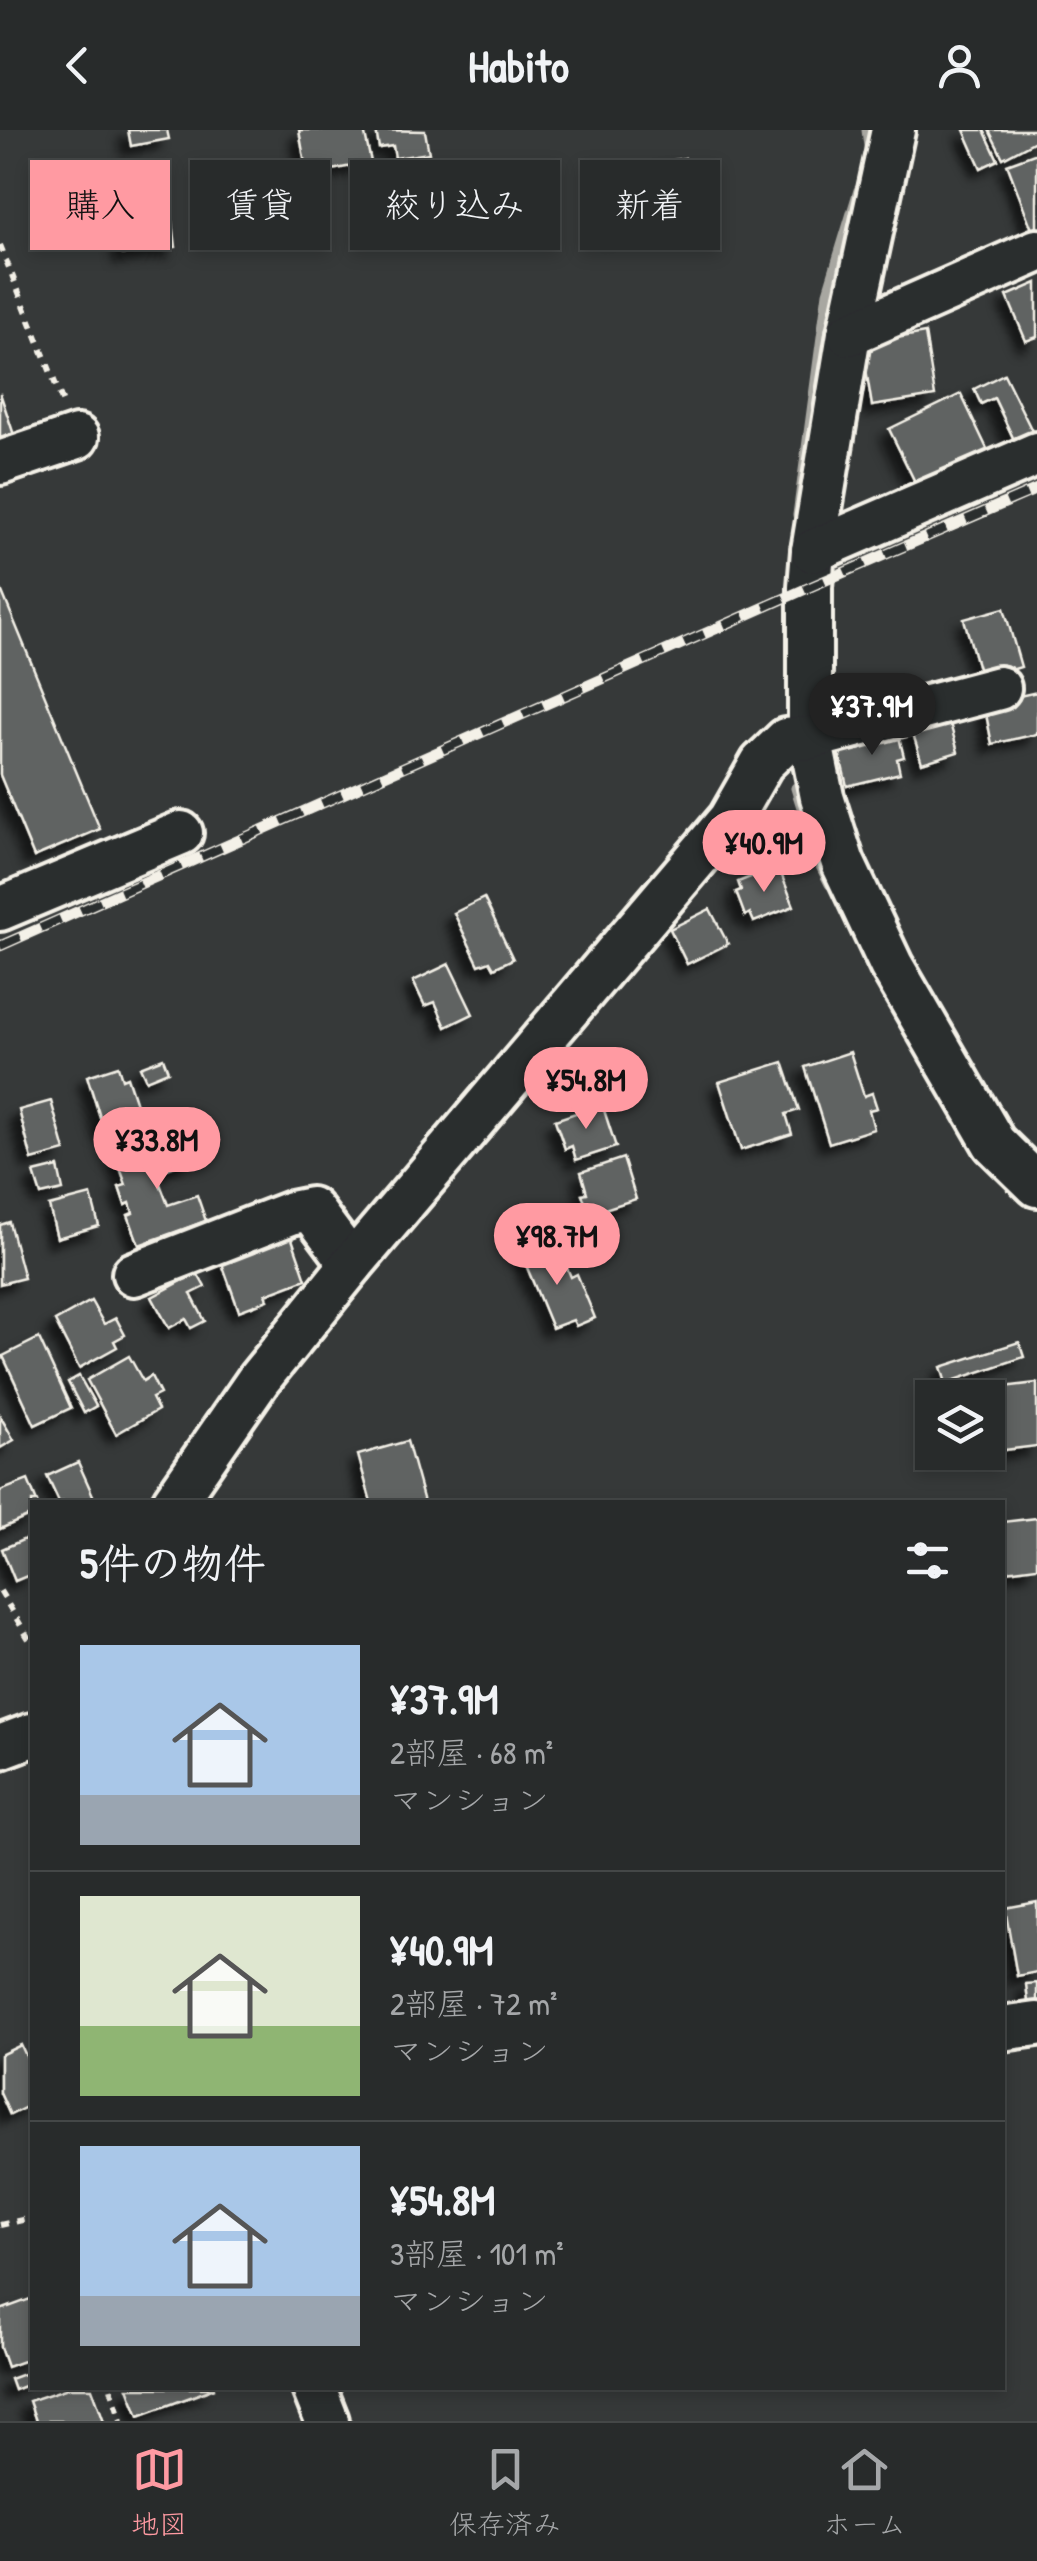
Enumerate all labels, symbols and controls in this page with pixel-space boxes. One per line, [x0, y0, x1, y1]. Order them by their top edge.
text: Habito [468, 35, 569, 96]
icon: back [50, 38, 105, 93]
icon: person [932, 38, 987, 93]
chip: 購入 [30, 160, 170, 250]
chip: 賃貸 [190, 160, 330, 250]
chip: 絞り込み [350, 160, 560, 250]
chip: 新着 [580, 160, 720, 250]
pin: ¥37.9M [791, 673, 953, 758]
text: ¥37.9M [831, 684, 913, 727]
pin: ¥40.9M [683, 810, 845, 895]
text: ¥40.9M [725, 821, 803, 864]
pin: ¥54.8M [505, 1047, 667, 1132]
text: ¥54.8M [546, 1058, 626, 1101]
pin: ¥33.8M [76, 1107, 238, 1192]
text: ¥33.8M [115, 1118, 199, 1161]
pin: ¥98.7M [476, 1203, 638, 1288]
text: ¥98.7M [516, 1214, 598, 1257]
map controls [915, 1380, 1005, 1470]
button: layers [915, 1380, 1005, 1470]
icon: filters [900, 1533, 955, 1588]
text: 5件の物件 [80, 1534, 266, 1591]
text: ¥37.9M [390, 1670, 499, 1727]
icon: home [160, 1685, 280, 1805]
text: 2部屋 · 68 m² [390, 1731, 553, 1774]
text: マンション [390, 1778, 549, 1821]
text: ¥40.9M [390, 1921, 493, 1978]
icon: home [160, 1936, 280, 2056]
text: 2部屋 · 72 m² [390, 1982, 557, 2025]
text: マンション [390, 2029, 549, 2072]
text: ¥54.8M [390, 2171, 495, 2228]
icon: home [160, 2186, 280, 2306]
text: 3部屋 · 101 m² [390, 2232, 564, 2275]
text: マンション [390, 2279, 549, 2322]
tab: 地図 [131, 2442, 187, 2543]
tab: 保存済み [449, 2442, 561, 2543]
tab: ホーム [823, 2442, 906, 2543]

